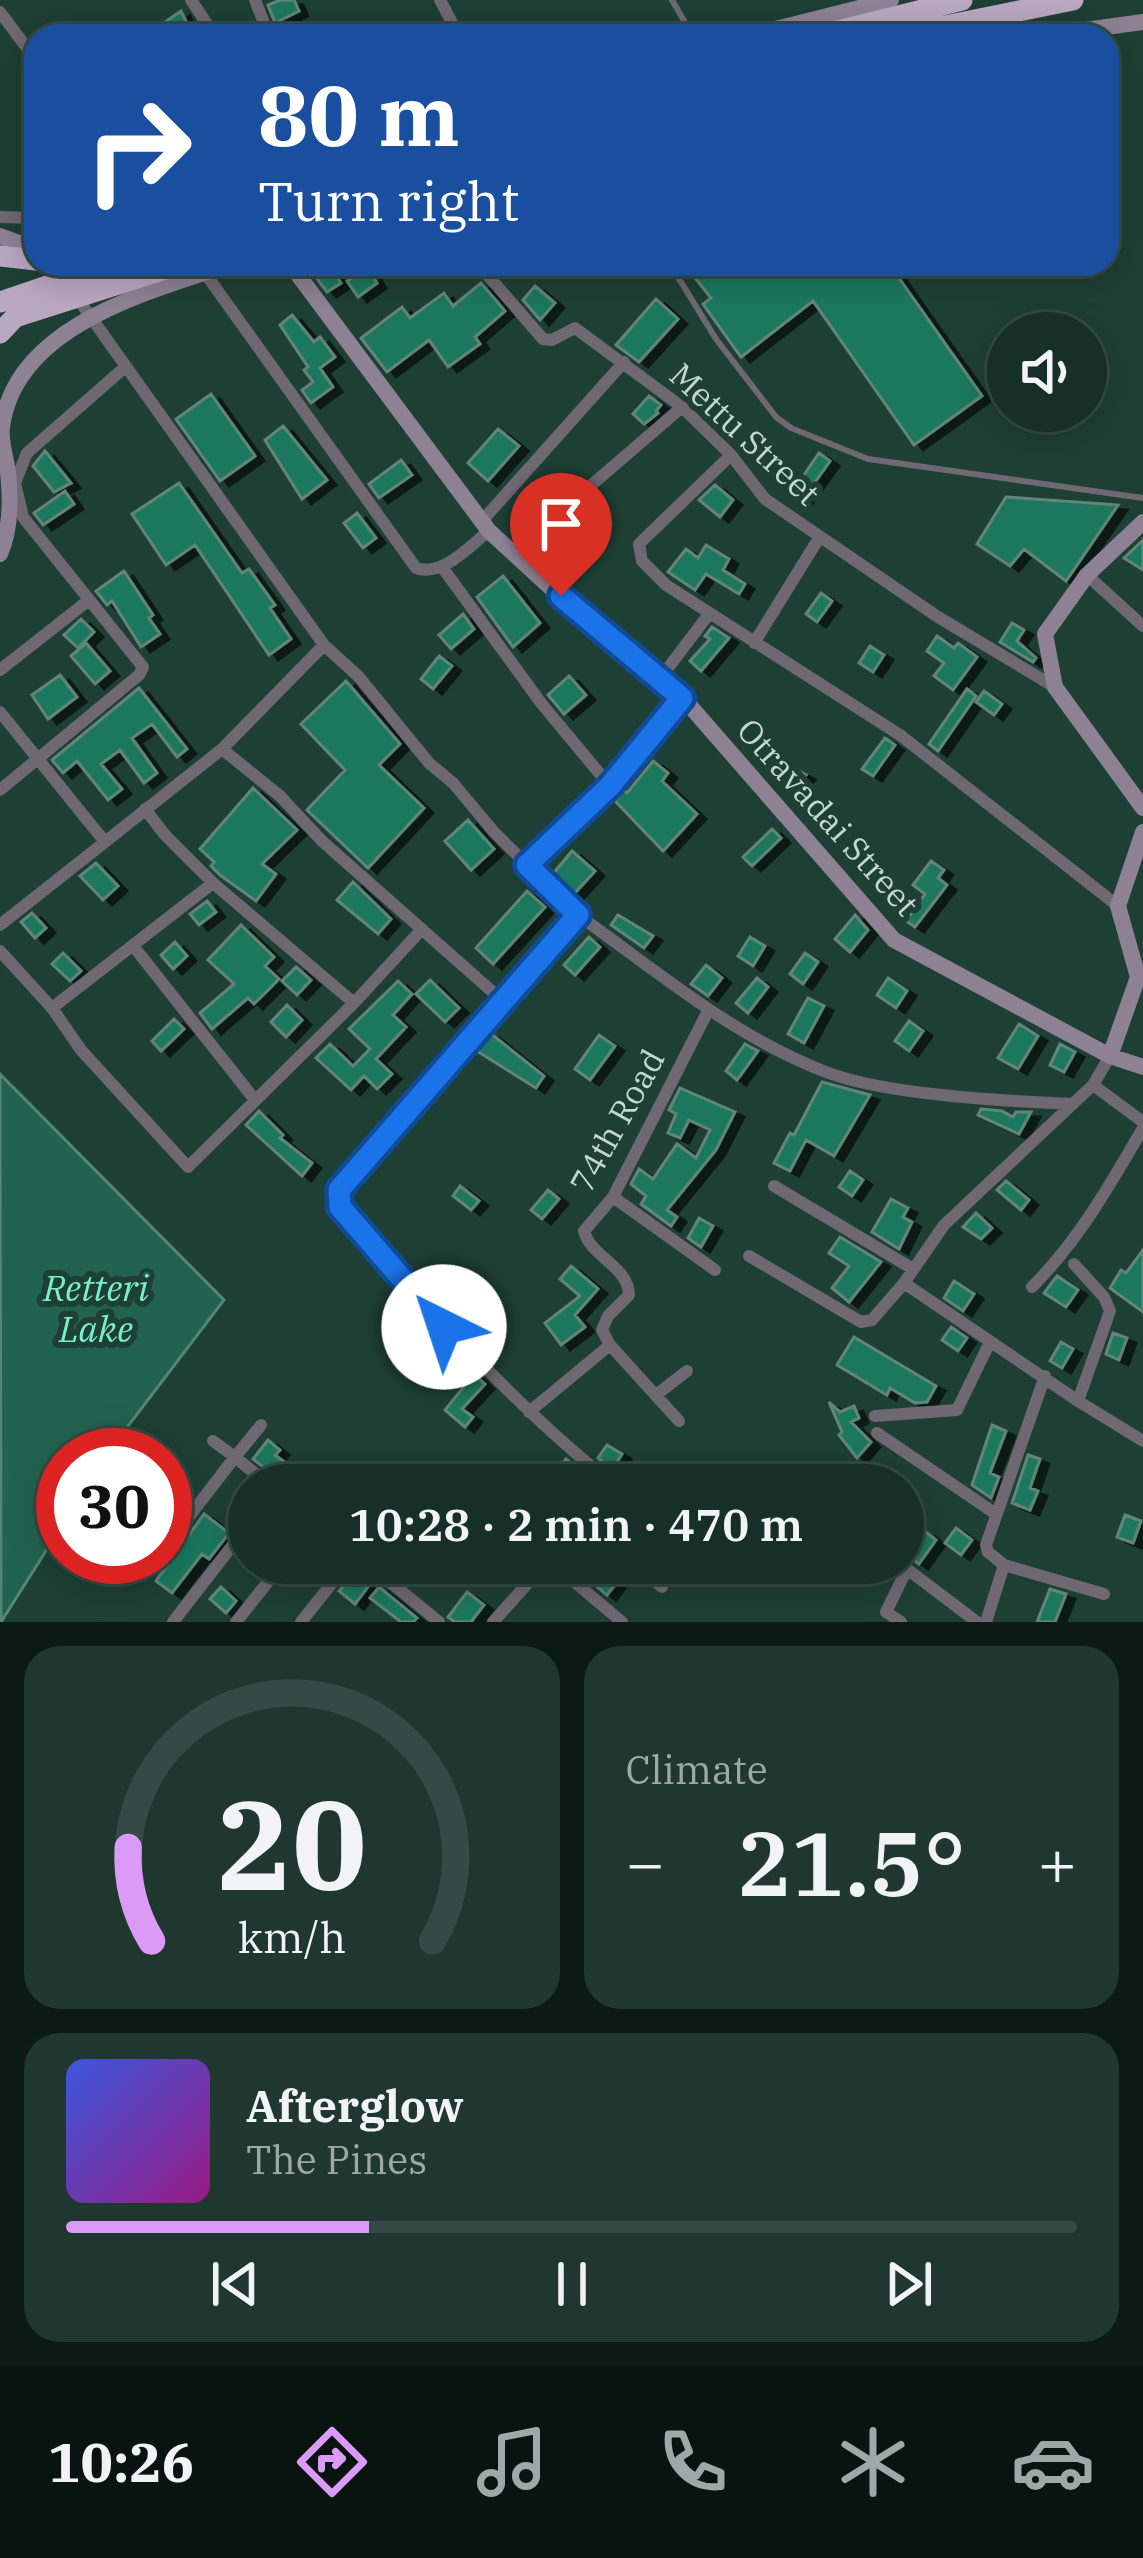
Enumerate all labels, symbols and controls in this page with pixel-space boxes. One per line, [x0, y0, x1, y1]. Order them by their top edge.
text: 80 m [258, 60, 460, 169]
icon: right [60, 72, 216, 228]
text: Turn right [258, 166, 520, 236]
map controls [987, 312, 1107, 432]
button: sound [987, 312, 1107, 432]
street label: Mettu Street [661, 353, 830, 514]
pin [510, 473, 612, 596]
icon: arrive [528, 491, 594, 557]
street label: Otravadai Street [728, 709, 929, 925]
street label: 74th Road [559, 1041, 674, 1200]
water label: Retteri Lake [42, 1264, 149, 1352]
position arrow [381, 1264, 507, 1390]
speed limit sign: 30 [36, 1428, 192, 1584]
text: 10:28 · 2 min · 470 m [349, 1495, 803, 1553]
text: Climate [626, 1744, 768, 1795]
text: 20 [217, 1762, 367, 1924]
text: 21.5° [737, 1804, 966, 1921]
text: − [626, 1819, 665, 1905]
text: + [1037, 1819, 1077, 1905]
text: km/h [238, 1908, 346, 1964]
text: Afterglow [246, 2076, 464, 2134]
text: The Pines [246, 2134, 427, 2185]
icon: previous [202, 2251, 268, 2317]
icon: pause [539, 2251, 605, 2317]
icon: next [876, 2251, 942, 2317]
icon: directions [290, 2420, 374, 2504]
icon: music [470, 2420, 554, 2504]
icon: phone [651, 2420, 735, 2504]
icon: climate [831, 2420, 915, 2504]
icon: car [1011, 2420, 1095, 2504]
text: 10:26 [48, 2427, 194, 2497]

